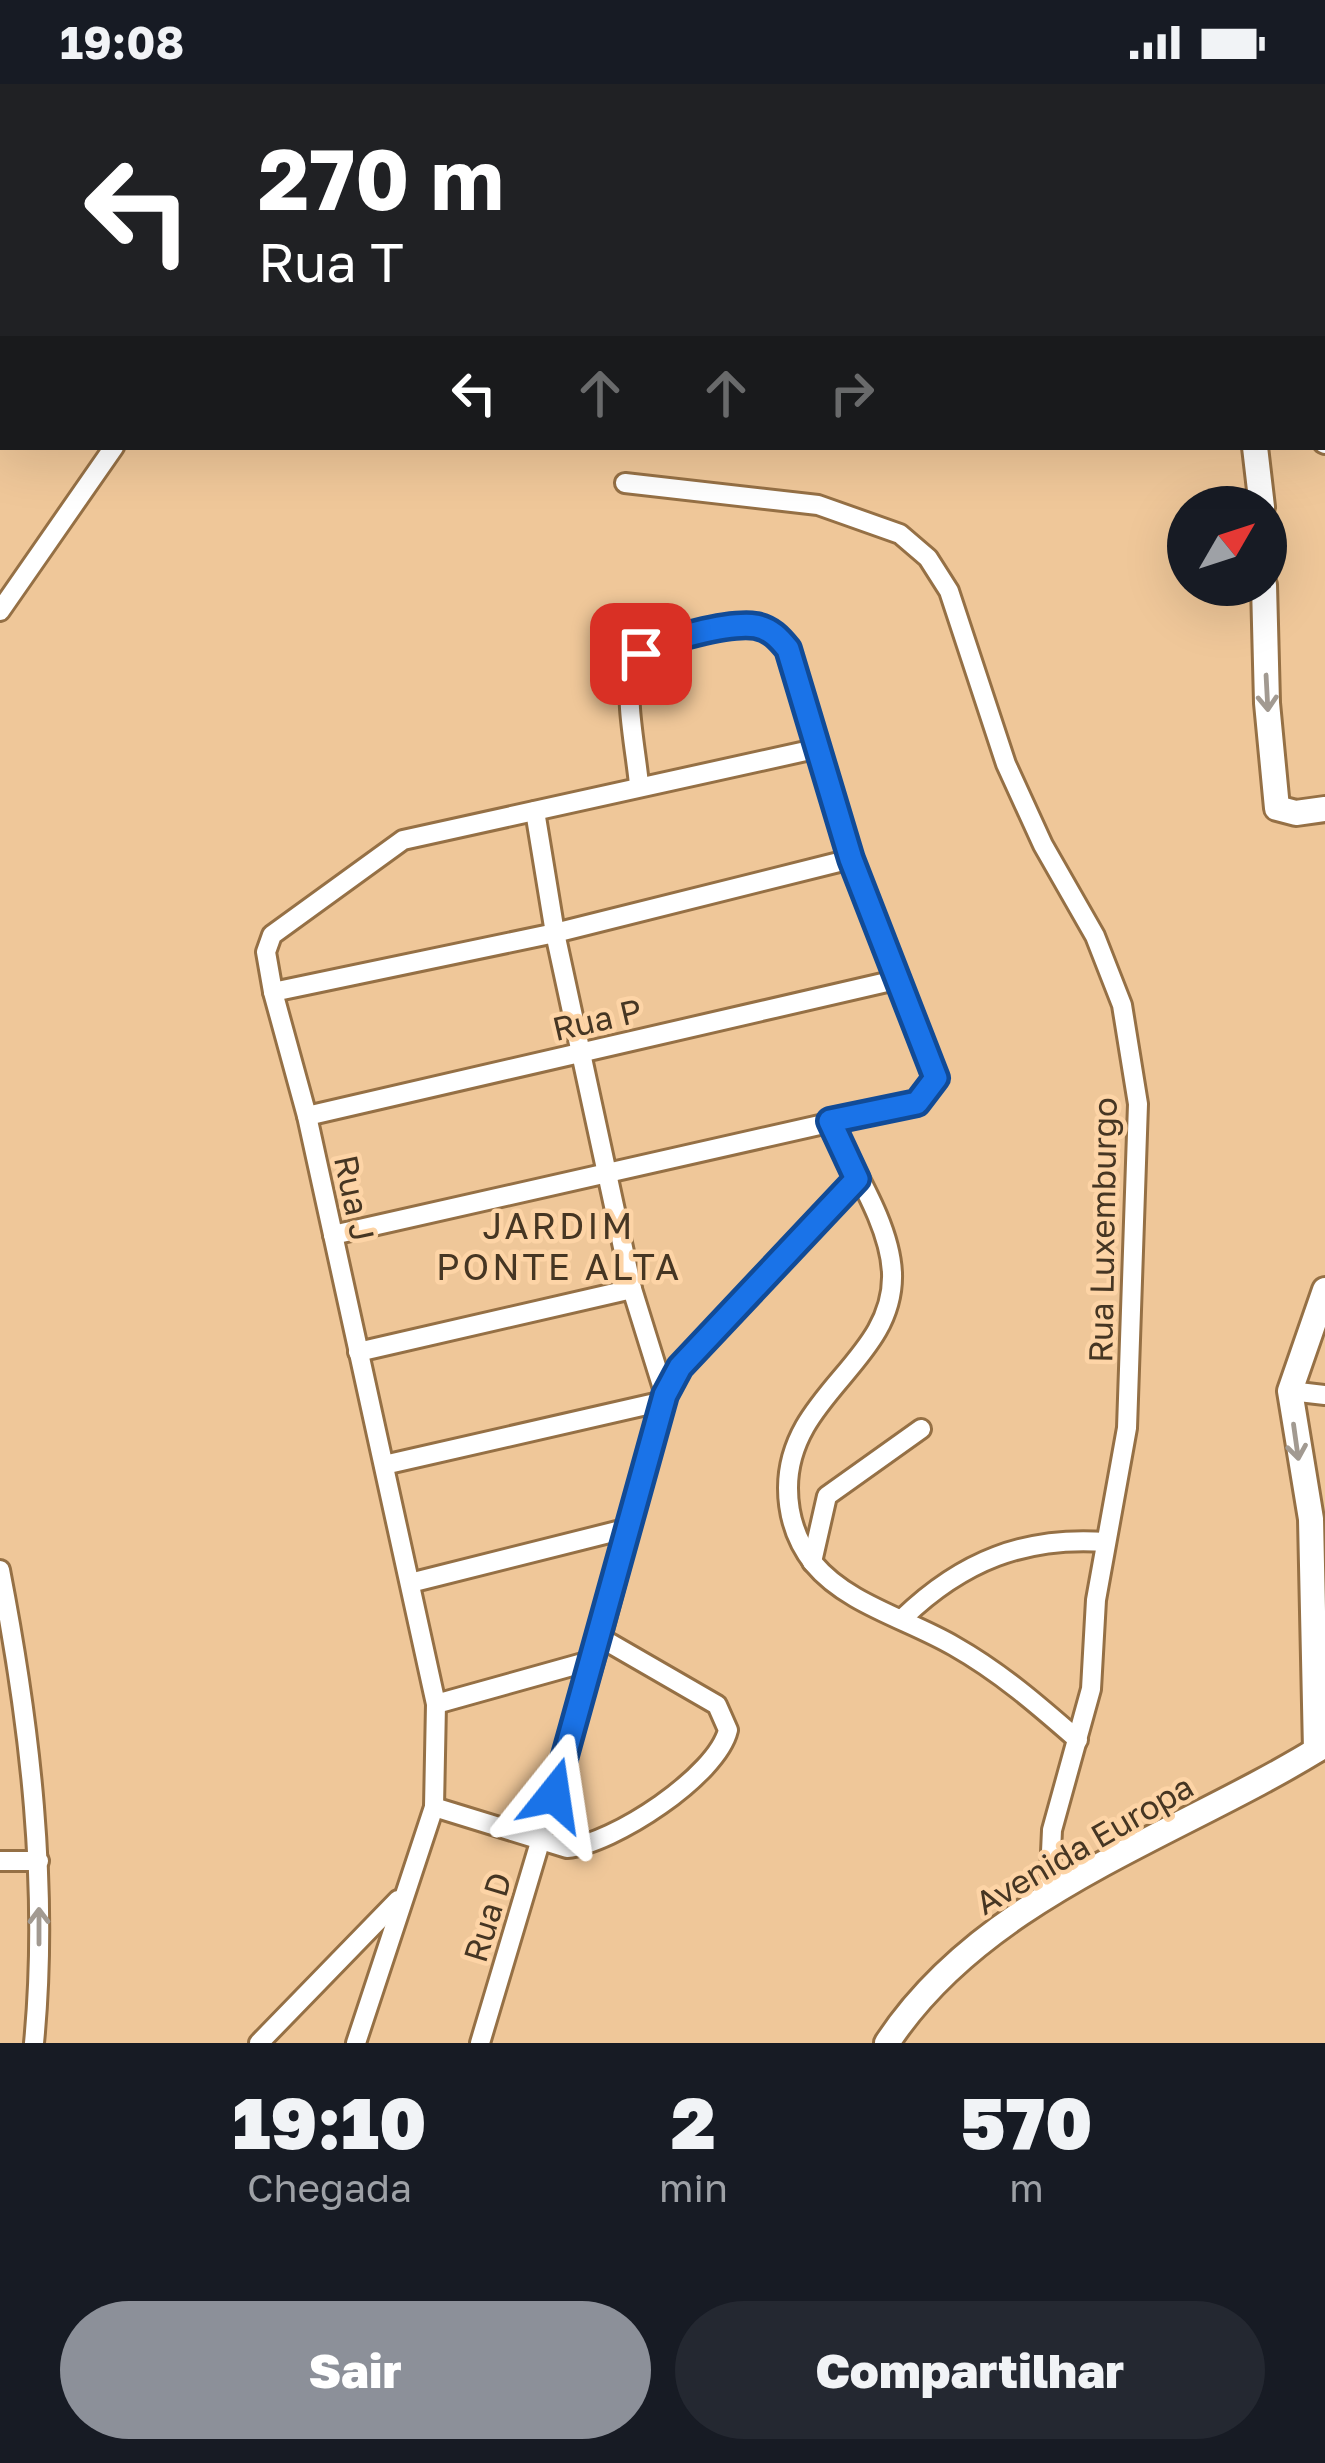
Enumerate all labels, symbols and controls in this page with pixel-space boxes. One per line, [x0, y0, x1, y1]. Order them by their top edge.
text: 19:08 [60, 15, 184, 69]
text: 270 m [258, 128, 504, 228]
icon: left [60, 132, 216, 288]
text: Rua T [258, 229, 404, 294]
icon: left [441, 360, 507, 426]
icon: ahead [567, 360, 633, 426]
icon: ahead [693, 360, 759, 426]
icon: right [819, 360, 885, 426]
north arrow [1167, 486, 1287, 606]
map controls [1167, 486, 1287, 606]
pin [590, 603, 692, 705]
icon: arrive [608, 621, 674, 687]
one-way arrow [1256, 673, 1279, 712]
street label: Rua P [549, 990, 645, 1048]
street label: Rua Luxemburgo [1080, 1097, 1124, 1363]
street label: Rua J [327, 1151, 383, 1245]
district label: JARDIM PONTE ALTA [436, 1204, 682, 1288]
one-way arrow [1285, 1422, 1308, 1461]
position arrow [491, 1732, 617, 1858]
street label: Avenida Europa [968, 1766, 1200, 1922]
street label: Rua D [455, 1867, 519, 1967]
one-way arrow [28, 1907, 50, 1946]
text: 19:10 [232, 2078, 427, 2165]
text: 2 [671, 2078, 716, 2165]
text: 570 [960, 2078, 1093, 2165]
text: Chegada [247, 2164, 412, 2211]
text: min [659, 2164, 728, 2211]
text: m [1009, 2164, 1044, 2211]
button: Sair [60, 2301, 651, 2439]
button: Compartilhar [675, 2301, 1265, 2439]

